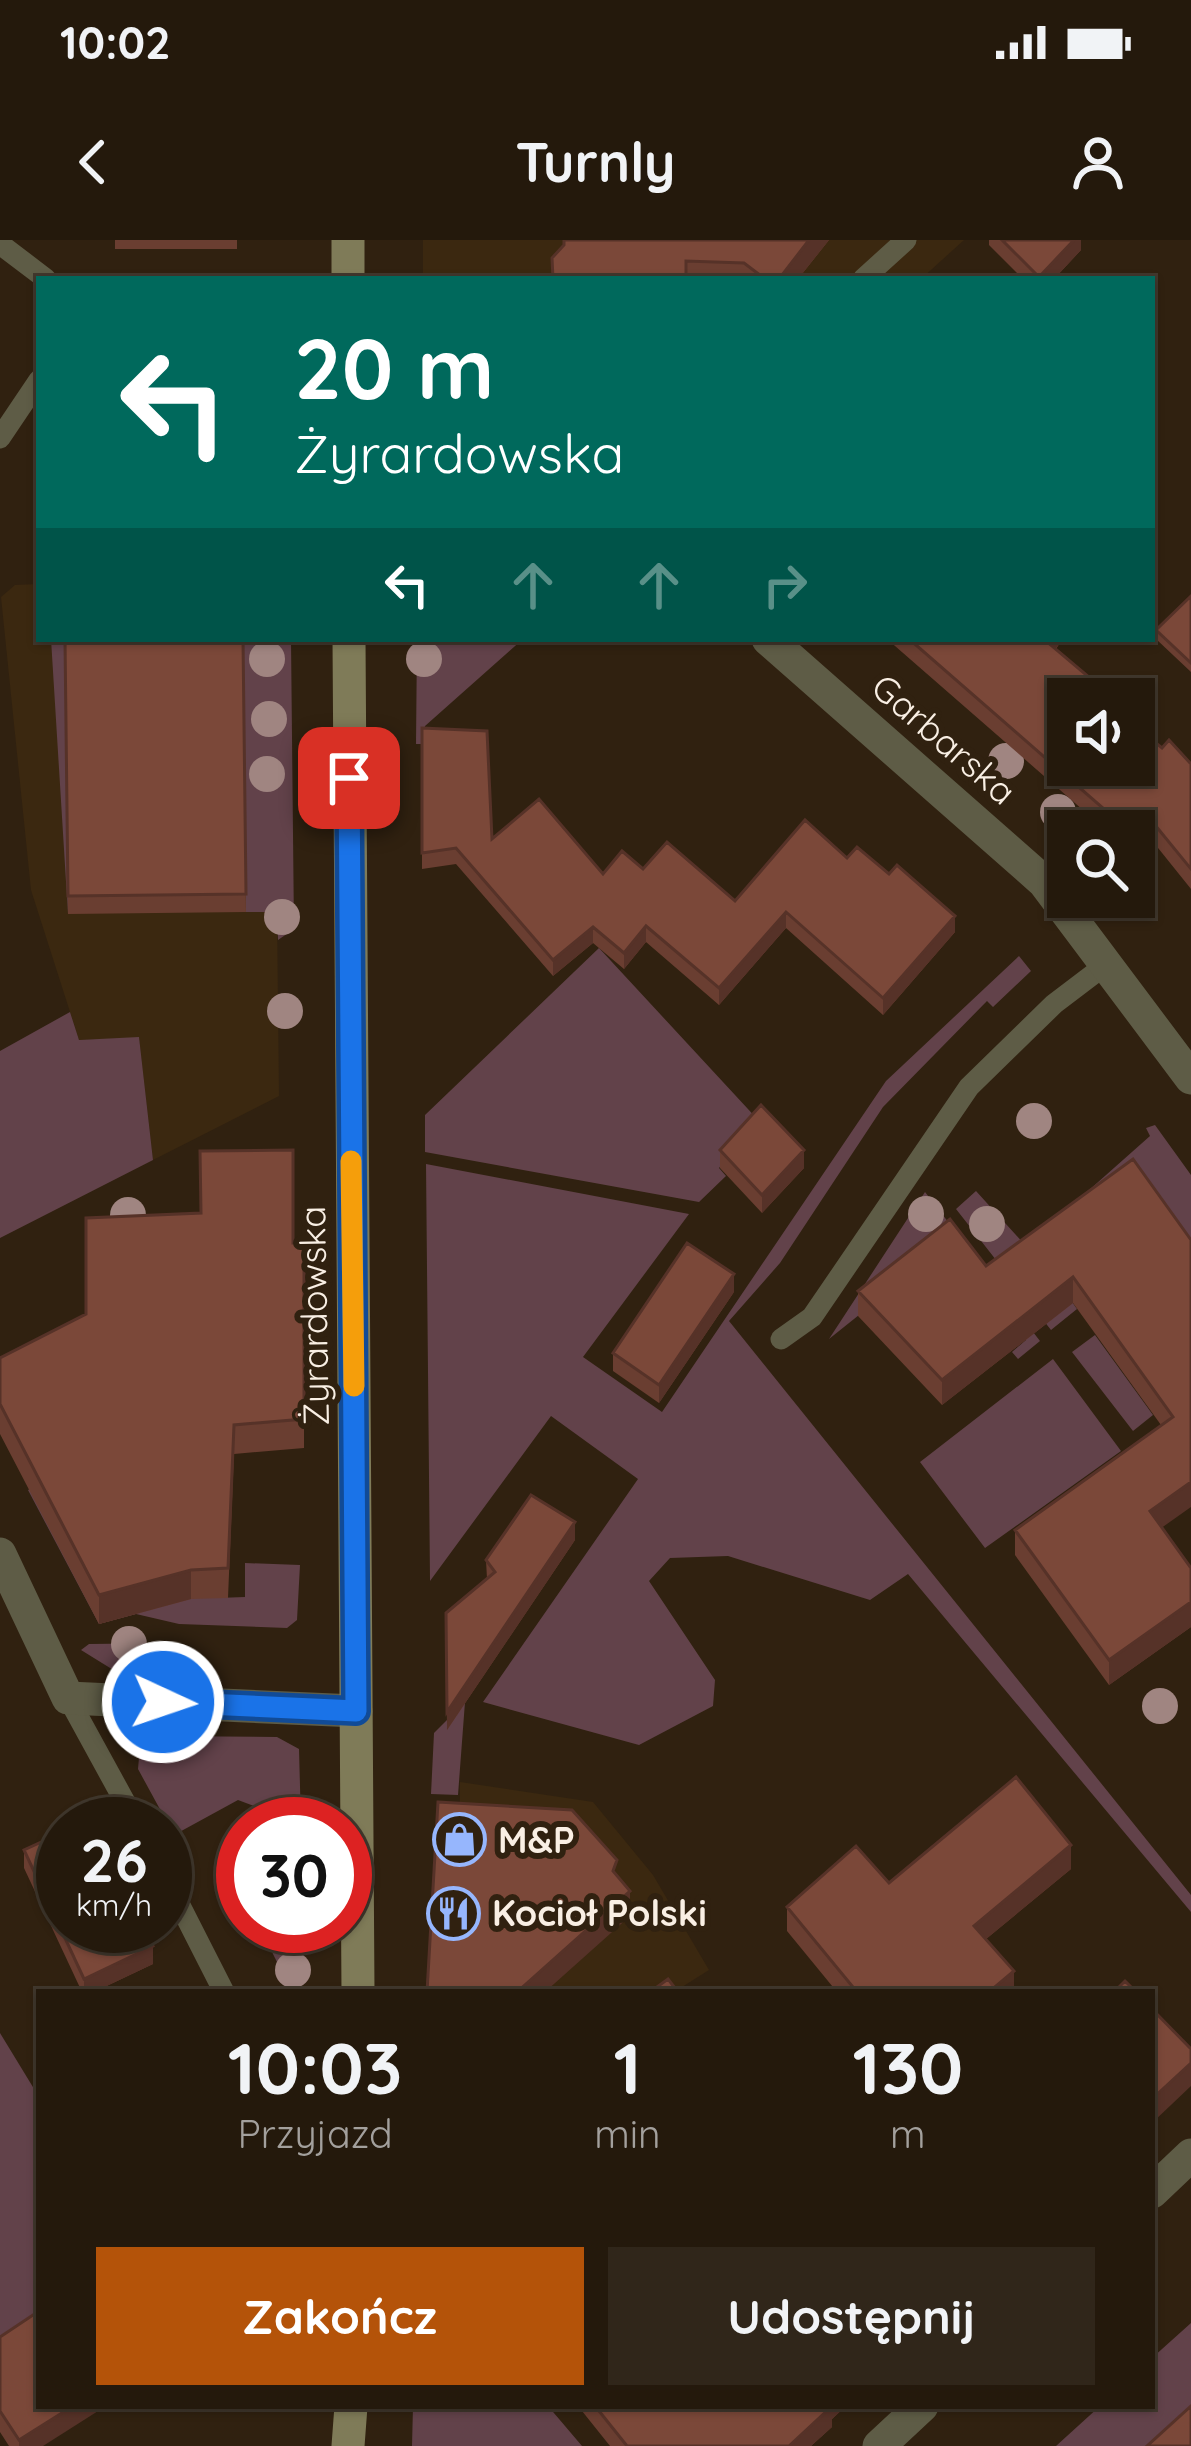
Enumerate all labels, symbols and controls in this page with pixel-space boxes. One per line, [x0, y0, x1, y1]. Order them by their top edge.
text: 10:02 [60, 14, 171, 70]
text: Turnly [515, 128, 676, 196]
icon: back [60, 129, 126, 195]
icon: person [1065, 129, 1131, 195]
text: 20 m [294, 315, 494, 420]
icon: left [96, 324, 252, 480]
text: Żyrardowska [294, 419, 624, 487]
icon: left [374, 552, 440, 618]
icon: ahead [500, 552, 566, 618]
icon: ahead [626, 552, 692, 618]
icon: right [752, 552, 818, 618]
street label: Garbarska [863, 664, 1026, 814]
map controls [1047, 678, 1155, 918]
button: sound [1047, 678, 1155, 786]
pin [298, 727, 400, 829]
icon: arrive [316, 745, 382, 811]
button: search [1047, 810, 1155, 918]
street label: Żyrardowska [289, 1206, 338, 1426]
position arrow [100, 1639, 226, 1765]
speed limit sign: 30 [216, 1797, 372, 1953]
shop icon: M&P [431, 1812, 487, 1868]
place label: M&P [498, 1817, 575, 1862]
text: 26 [80, 1822, 148, 1897]
restaurant icon: Kocioł Polski [425, 1885, 481, 1941]
text: km/h [76, 1886, 152, 1924]
place label: Kocioł Polski [492, 1890, 707, 1935]
text: 10:03 [228, 2022, 402, 2112]
text: 1 [613, 2022, 641, 2112]
text: 130 [852, 2022, 963, 2112]
text: Przyjazd [238, 2109, 393, 2158]
text: min [594, 2109, 661, 2158]
text: m [890, 2109, 926, 2158]
button: Zakończ [96, 2247, 584, 2385]
button: Udostępnij [608, 2247, 1095, 2385]

